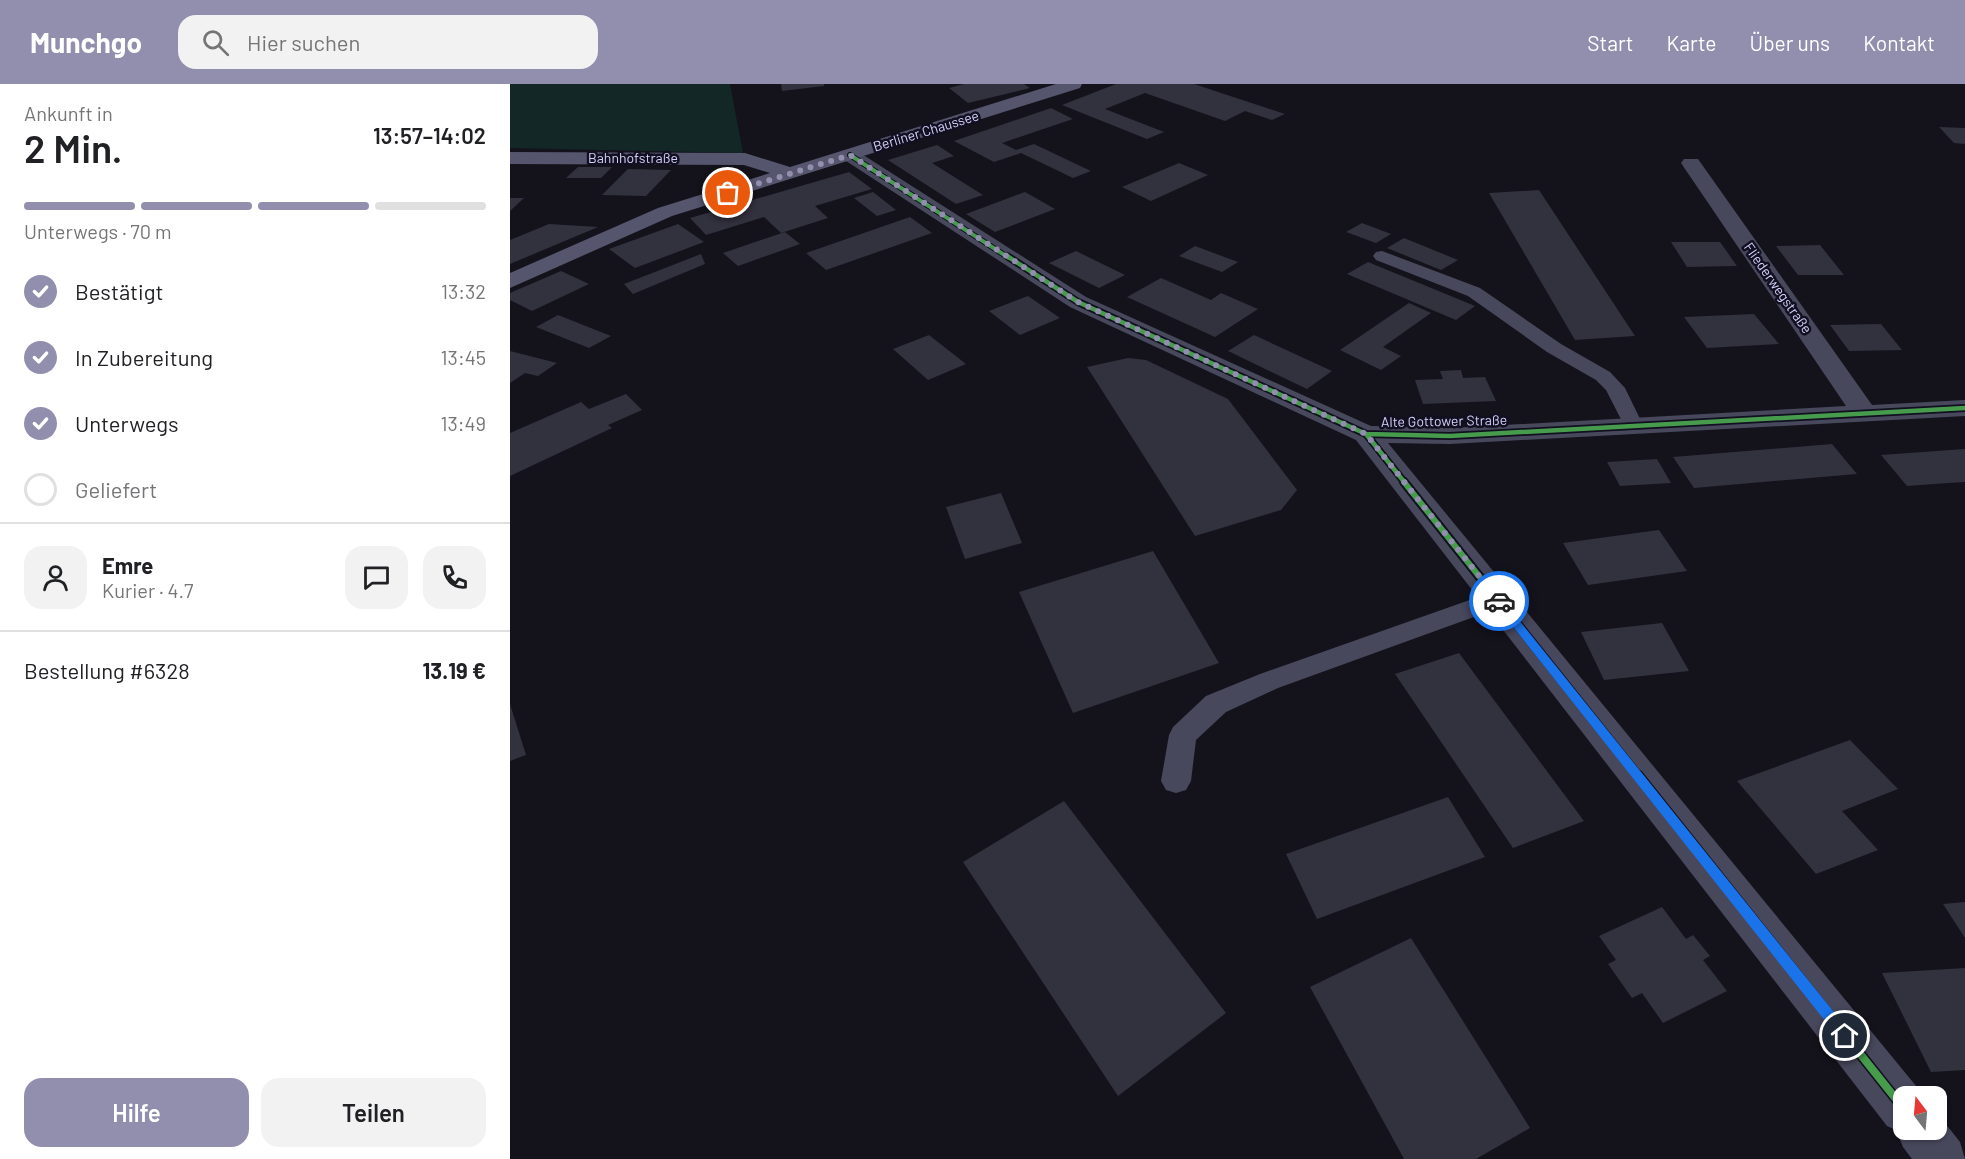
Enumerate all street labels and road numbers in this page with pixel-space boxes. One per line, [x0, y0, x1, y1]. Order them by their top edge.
street label: Berliner Chaussee [871, 106, 981, 155]
street label: Bahnhofstraße [588, 149, 678, 166]
street label: Fliederwegstraße [1741, 239, 1816, 336]
street label: Alte Gottower Straße [1381, 411, 1507, 430]

